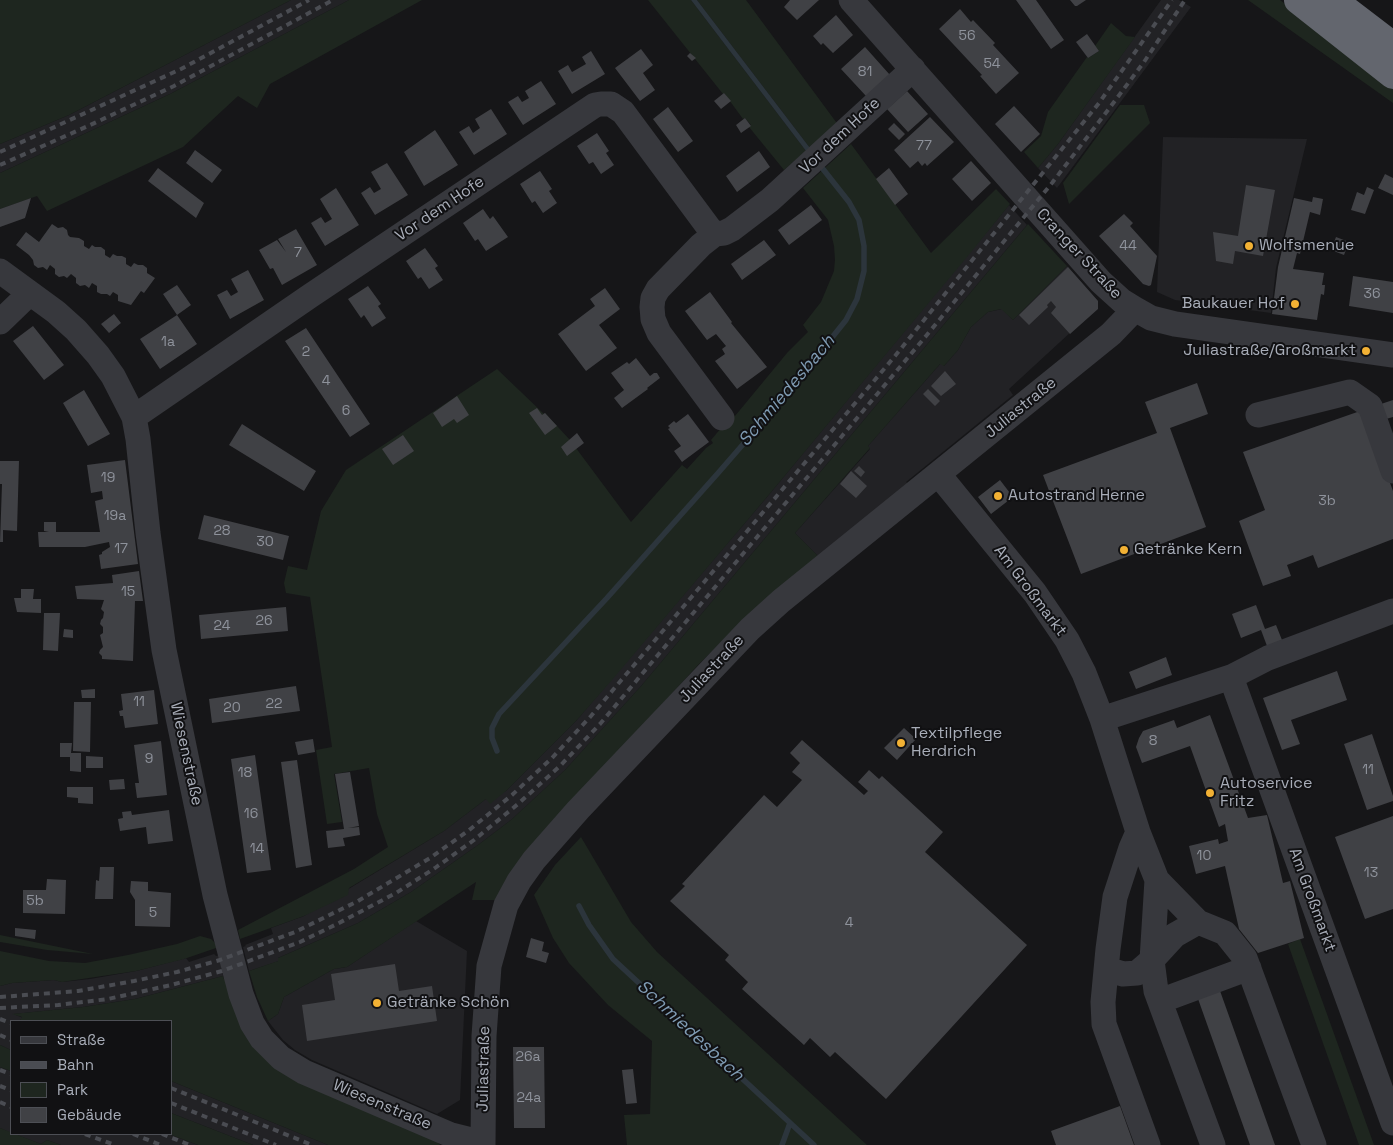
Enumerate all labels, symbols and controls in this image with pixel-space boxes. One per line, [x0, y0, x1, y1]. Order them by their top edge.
house number: 56 [959, 28, 975, 44]
house number: 54 [983, 56, 1001, 72]
house number: 81 [858, 64, 872, 80]
street label: Vor dem Hofe [796, 94, 884, 178]
house number: 77 [916, 138, 932, 154]
street label: Vor dem Hofe [392, 172, 488, 246]
street label: Cranger Straße [1032, 205, 1126, 303]
place label: Wolfsmenue [1259, 236, 1354, 256]
house number: 44 [1119, 238, 1137, 254]
marker: Wolfsmenue [1243, 240, 1255, 252]
house number: 7 [294, 245, 302, 261]
house number: 36 [1363, 286, 1381, 302]
place label: Baukauer Hof [1182, 294, 1285, 314]
marker: Baukauer Hof [1289, 298, 1301, 310]
water label: Schmiedesbach [734, 331, 840, 451]
house number: 1a [161, 334, 175, 350]
place label: Juliastraße/Großmarkt [1183, 341, 1356, 361]
house number: 2 [302, 344, 310, 360]
marker: Juliastraße/Großmarkt [1360, 345, 1372, 357]
house number: 4 [322, 373, 330, 389]
street label: Juliastraße [982, 373, 1060, 443]
house number: 6 [342, 403, 350, 419]
house number: 19 [101, 470, 115, 486]
place label: Autostrand Herne [1008, 486, 1145, 506]
marker: Autostrand Herne [992, 490, 1004, 502]
house number: 3b [1318, 493, 1336, 509]
house number: 19a [104, 508, 126, 524]
house number: 28 [213, 523, 231, 539]
house number: 30 [256, 534, 274, 550]
place label: Getränke Kern [1134, 540, 1242, 560]
house number: 17 [114, 541, 128, 557]
street label: Am Großmarkt [989, 542, 1071, 640]
marker: Getränke Kern [1118, 544, 1130, 556]
house number: 15 [121, 584, 135, 600]
house number: 26 [255, 613, 273, 629]
house number: 24 [214, 618, 230, 634]
street label: Juliastraße [676, 631, 748, 707]
house number: 11 [133, 694, 145, 710]
house number: 22 [266, 696, 282, 712]
house number: 20 [223, 700, 241, 716]
street label: Wiesenstraße [166, 701, 206, 807]
place label: Textilpflege Herdrich [911, 724, 1002, 762]
house number: 8 [1149, 733, 1157, 749]
marker: Textilpflege Herdrich [895, 737, 907, 749]
house number: 9 [145, 751, 153, 767]
house number: 11 [1362, 762, 1374, 778]
house number: 18 [238, 765, 252, 781]
place label: Autoservice Fritz [1220, 774, 1312, 812]
marker: Autoservice Fritz [1204, 787, 1216, 799]
house number: 16 [244, 806, 258, 822]
house number: 14 [250, 841, 264, 857]
street label: Am Großmarkt [1284, 845, 1340, 955]
house number: 10 [1197, 848, 1211, 864]
house number: 13 [1364, 865, 1378, 881]
house number: 5b [26, 893, 44, 909]
house number: 5 [149, 905, 157, 921]
house number: 4 [845, 915, 853, 931]
water label: Schmiedesbach [632, 976, 748, 1086]
place label: Getränke Schön [387, 993, 509, 1013]
marker: Getränke Schön [371, 997, 383, 1009]
legend [10, 1020, 172, 1135]
street label: Juliastraße [474, 1026, 494, 1112]
text: Straße [57, 1030, 105, 1049]
house number: 26a [515, 1049, 541, 1065]
text: Bahn [57, 1055, 94, 1074]
street label: Wiesenstraße [330, 1076, 434, 1134]
text: Park [57, 1080, 88, 1099]
house number: 24a [517, 1090, 541, 1106]
text: Gebäude [57, 1105, 122, 1124]

